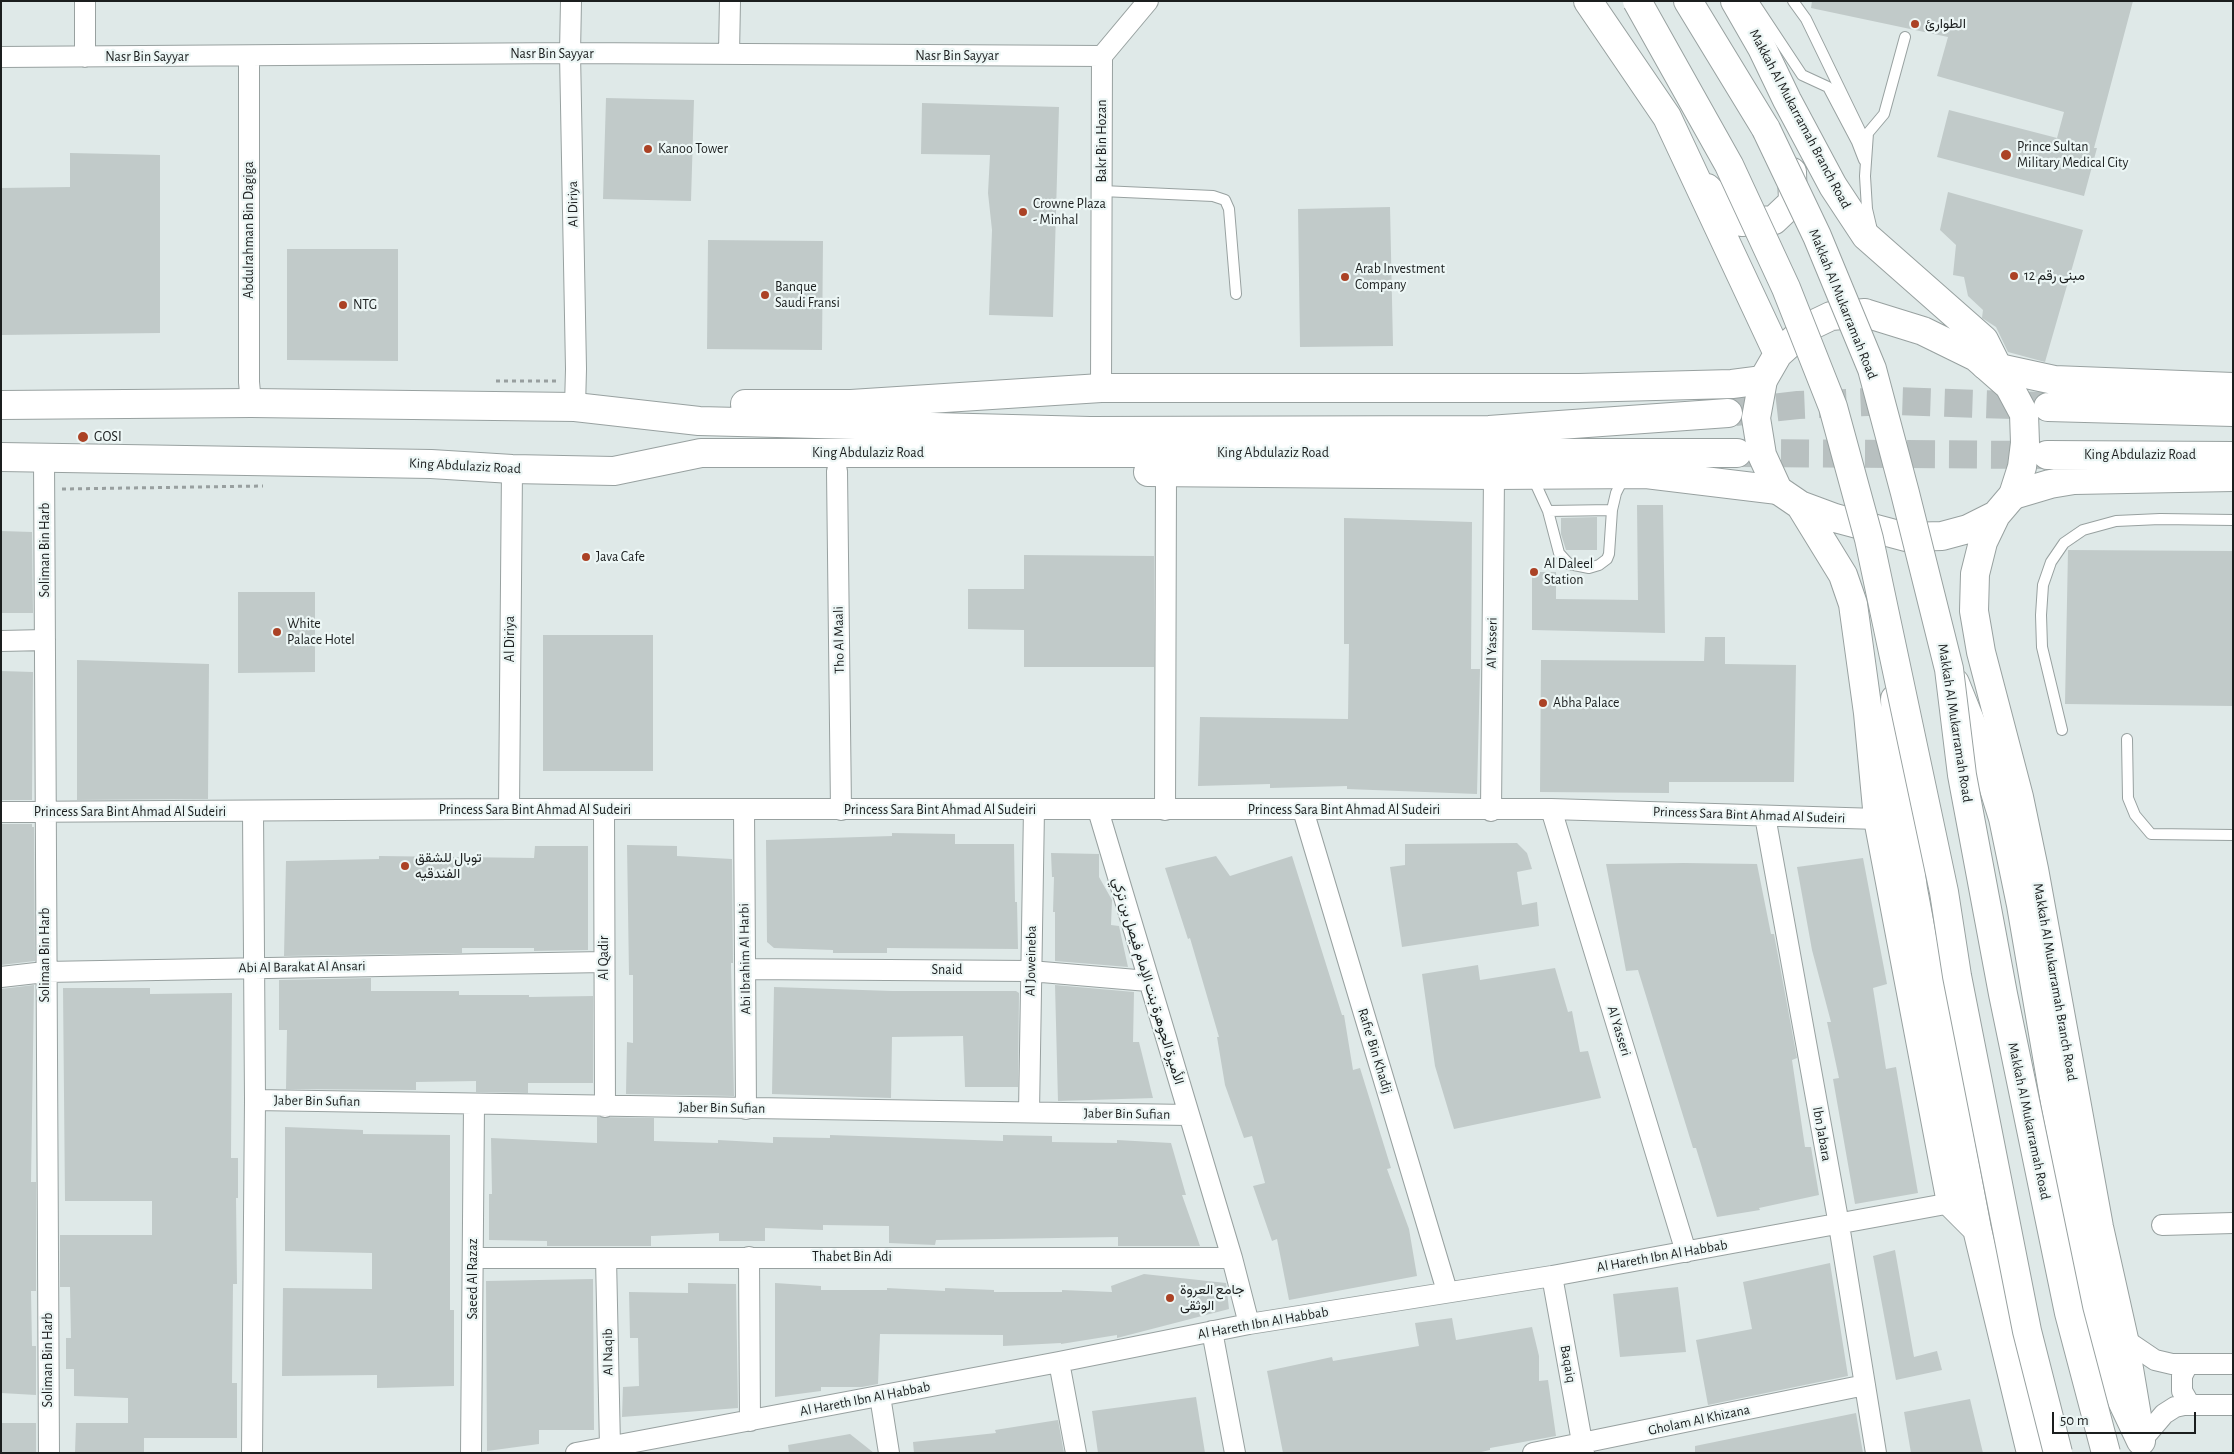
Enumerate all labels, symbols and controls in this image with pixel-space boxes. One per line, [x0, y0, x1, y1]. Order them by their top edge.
place label: الطوارئ [1925, 16, 1966, 32]
marker: الطوارئ [1909, 18, 1921, 30]
street label: Makkah Al Mukarramah Branch Road [1745, 26, 1855, 212]
street label: Nasr Bin Sayyar [510, 46, 594, 62]
street label: Nasr Bin Sayyar [915, 48, 999, 64]
street label: Nasr Bin Sayyar [105, 49, 189, 65]
street label: Bakr Bin Hozan [1094, 100, 1110, 182]
place label: Prince Sultan Military Medical City [2017, 139, 2129, 172]
place label: Kanoo Tower [658, 141, 728, 157]
marker: Kanoo Tower [642, 143, 654, 155]
marker: Prince Sultan Military Medical City [1999, 148, 2013, 162]
street label: Abdulrahman Bin Dagiga [241, 161, 257, 299]
street label: Al Diriya [564, 181, 582, 227]
place label: Crowne Plaza - Minhal [1033, 196, 1106, 228]
marker: Crowne Plaza - Minhal [1017, 206, 1029, 218]
street label: Makkah Al Mukarramah Road [1805, 226, 1881, 382]
place label: Arab Investment Company [1355, 261, 1445, 294]
place label: مبنى رقم 12 [2024, 268, 2085, 284]
marker: مبنى رقم 12 [2008, 270, 2020, 282]
marker: Arab Investment Company [1339, 271, 1351, 283]
place label: Banque Saudi Fransi [775, 279, 840, 312]
marker: Banque Saudi Fransi [759, 289, 771, 301]
place label: NTG [353, 297, 377, 313]
marker: NTG [337, 299, 349, 311]
place label: GOSI [94, 429, 122, 445]
marker: GOSI [76, 430, 90, 444]
street label: King Abdulaziz Road [812, 445, 924, 461]
street label: King Abdulaziz Road [1217, 445, 1329, 461]
street label: King Abdulaziz Road [2084, 447, 2196, 463]
street label: King Abdulaziz Road [409, 455, 521, 477]
street label: Soliman Bin Harb [37, 503, 53, 597]
place label: Java Cafe [596, 549, 645, 565]
marker: Java Cafe [580, 551, 592, 563]
place label: Al Daleel Station [1544, 556, 1593, 588]
marker: Al Daleel Station [1528, 566, 1540, 578]
street label: Tho Al Maali [830, 606, 848, 674]
place label: White Palace Hotel [287, 616, 355, 648]
street label: Al Diriya [502, 616, 518, 662]
street label: Al Yasseri [1483, 617, 1501, 669]
marker: White Palace Hotel [271, 626, 283, 638]
street label: Makkah Al Mukarramah Road [1934, 642, 1976, 804]
place label: Abha Palace [1553, 695, 1619, 711]
marker: Abha Palace [1537, 697, 1549, 709]
street label: Princess Sara Bint Ahmad Al Sudeiri [439, 802, 631, 818]
street label: Princess Sara Bint Ahmad Al Sudeiri [844, 802, 1036, 818]
street label: Princess Sara Bint Ahmad Al Sudeiri [1248, 802, 1440, 818]
street label: Princess Sara Bint Ahmad Al Sudeiri [1653, 803, 1845, 827]
street label: Princess Sara Bint Ahmad Al Sudeiri [34, 804, 226, 820]
place label: توبال للشقق الفندقيه [415, 850, 481, 882]
marker: توبال للشقق الفندقيه [399, 860, 411, 872]
street label: الأميرة الجوهرة بنت الإمام فيصل بن تركي [1108, 875, 1188, 1087]
street label: Makkah Al Mukarramah Branch Road [2029, 882, 2081, 1082]
street label: Abi Ibrahim Al Harbi [736, 903, 754, 1015]
street label: Soliman Bin Harb [37, 908, 53, 1002]
street label: Al Joweineba [1022, 925, 1040, 997]
street label: Al Qadir [596, 936, 612, 980]
street label: Abi Al Barakat Al Ansari [238, 957, 366, 977]
street label: Snaid [932, 962, 962, 978]
street label: Al Yasseri [1603, 1004, 1635, 1058]
street label: Rafie' Bin Khadij [1354, 1006, 1396, 1096]
street label: Makkah Al Mukarramah Road [2004, 1041, 2054, 1201]
street label: Jaber Bin Sufian [274, 1092, 360, 1110]
street label: Jaber Bin Sufian [679, 1099, 765, 1117]
street label: Jaber Bin Sufian [1084, 1105, 1170, 1123]
street label: Ibn Jabara [1809, 1105, 1835, 1163]
street label: Al Hareth Ibn Al Habbab [1595, 1236, 1729, 1276]
street label: Saeed Al Razaz [465, 1238, 481, 1320]
street label: Thabet Bin Adi [812, 1249, 892, 1265]
place label: جامع العروة الوثقى [1180, 1282, 1244, 1314]
marker: جامع العروة الوثقى [1164, 1292, 1176, 1304]
street label: Al Hareth Ibn Al Habbab [1196, 1303, 1330, 1343]
street label: Soliman Bin Harb [40, 1313, 56, 1407]
street label: Al Naqib [599, 1328, 617, 1376]
street label: Baqaiq [1556, 1344, 1580, 1384]
street label: Al Hareth Ibn Al Habbab [798, 1378, 932, 1420]
street label: Gholam Al Khizana [1647, 1401, 1751, 1439]
scale bar [2054, 1402, 2198, 1434]
text: 50 m [2060, 1413, 2089, 1428]

